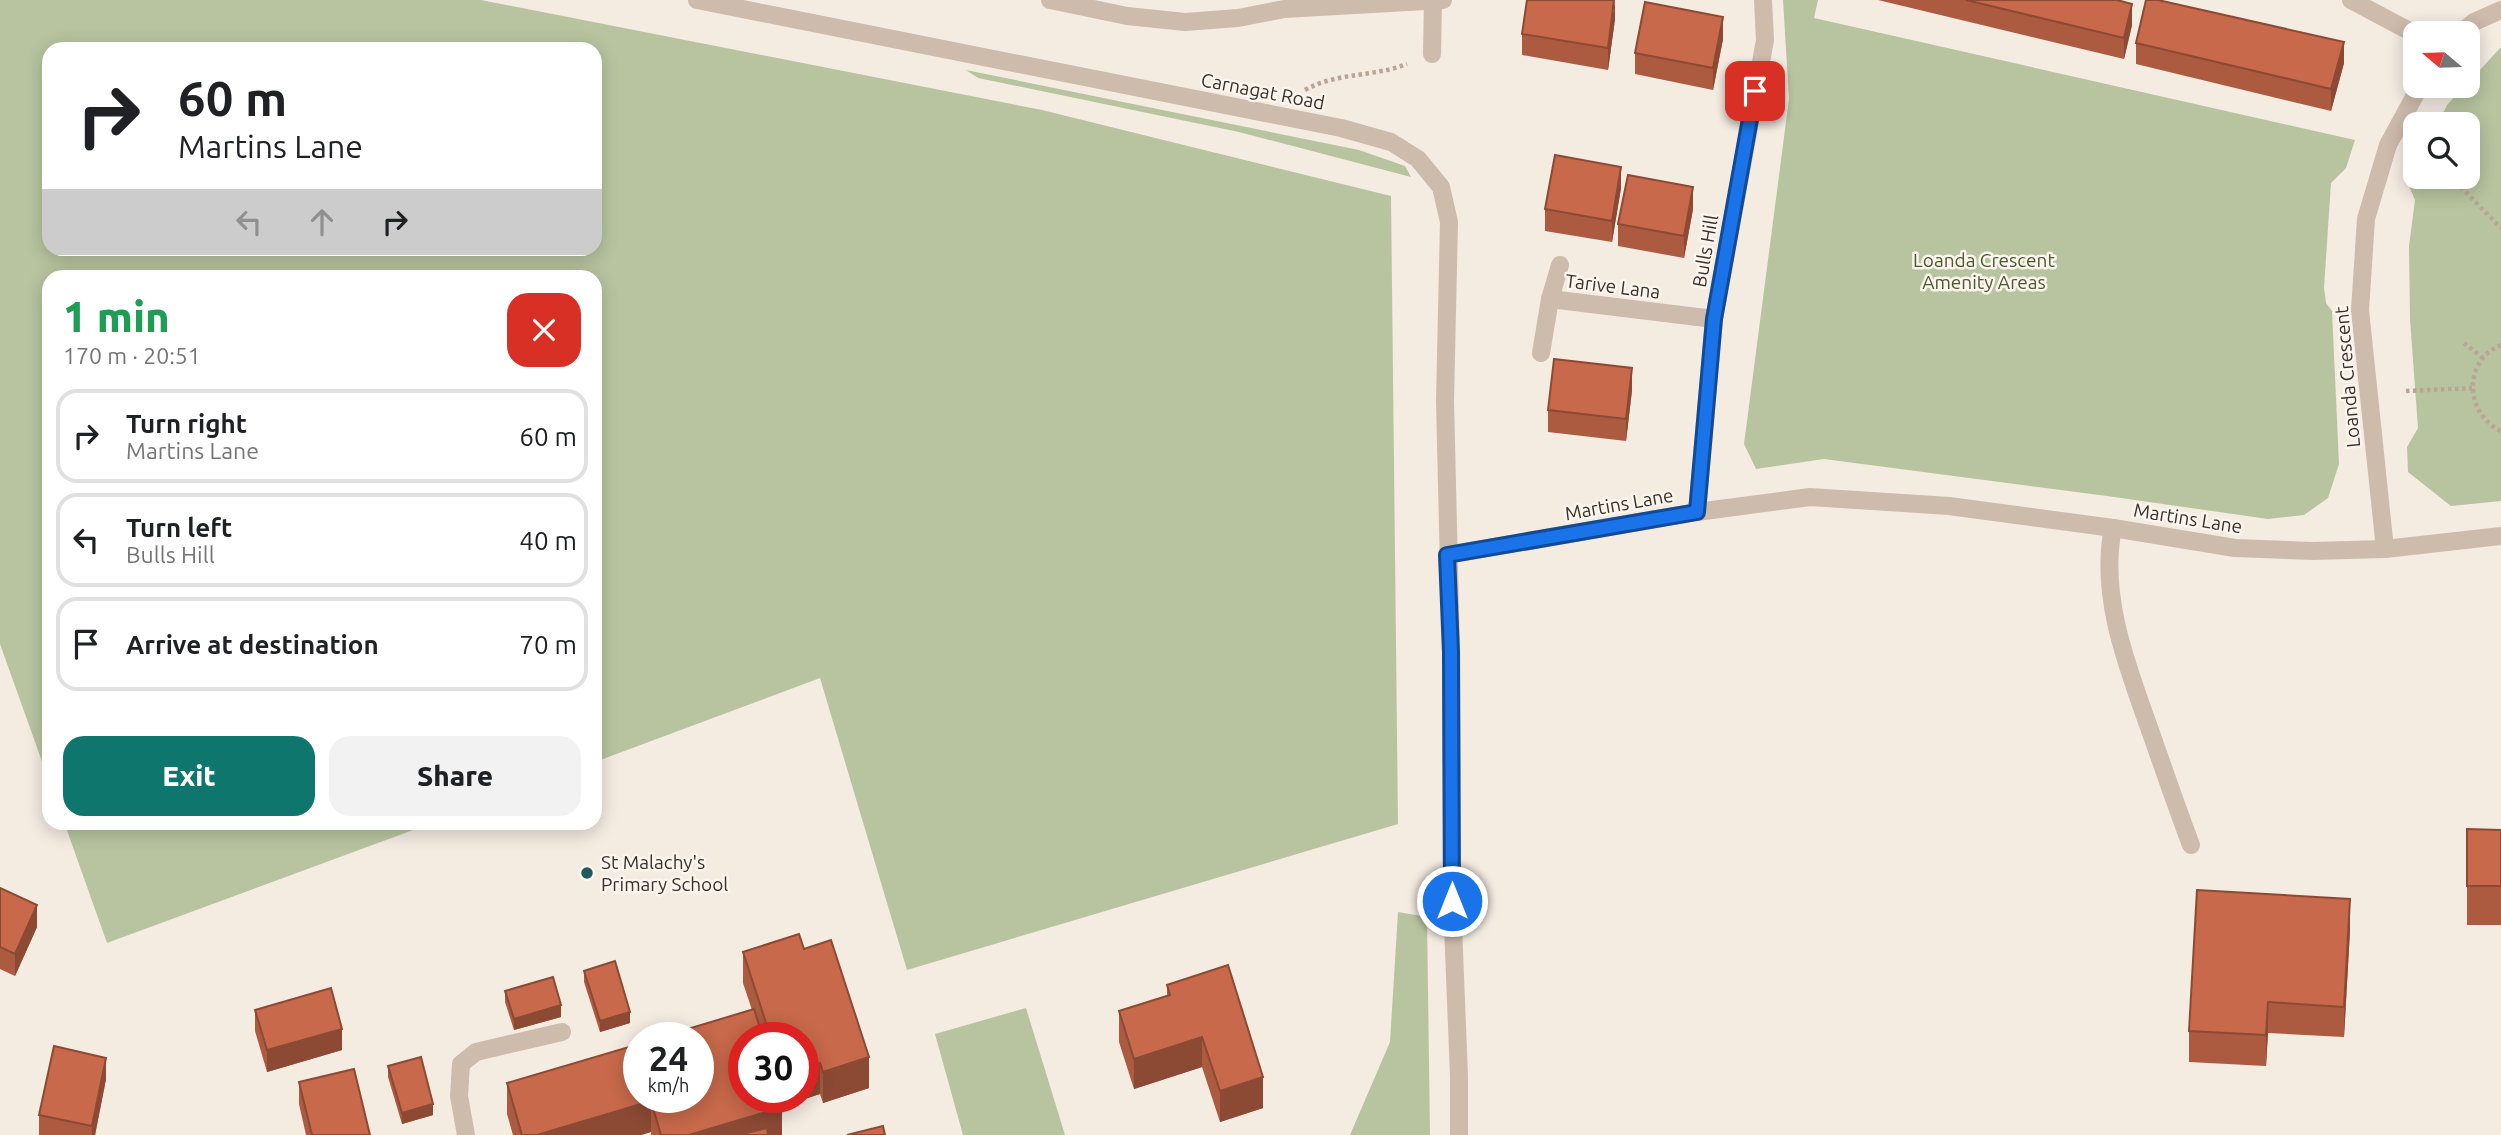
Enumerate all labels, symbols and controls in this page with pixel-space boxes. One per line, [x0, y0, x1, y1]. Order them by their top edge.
north arrow [2403, 21, 2480, 98]
map controls [2403, 21, 2480, 189]
pin [1725, 61, 1785, 121]
street label: Carnagat Road [1199, 68, 1327, 114]
icon: right [63, 70, 154, 161]
text: 60 m [178, 70, 287, 125]
icon: arrive [1736, 72, 1774, 110]
button: search [2403, 112, 2480, 189]
text: Martins Lane [178, 128, 363, 164]
icon: left [230, 203, 268, 241]
icon: ahead [303, 203, 341, 241]
icon: right [376, 203, 414, 241]
street label: Bulls Hill [1688, 213, 1722, 289]
park label: Loanda Crescent Amenity Areas [1913, 249, 2055, 293]
street label: Tarive Lana [1564, 269, 1662, 303]
text: 1 min [63, 293, 170, 340]
button: close [507, 293, 581, 367]
street label: Loanda Crescent [2330, 305, 2364, 449]
text: 170 m · 20:51 [63, 343, 201, 368]
text: Turn right [126, 409, 247, 438]
icon: right [67, 417, 105, 455]
text: 60 m [519, 422, 577, 451]
text: Martins Lane [126, 438, 259, 463]
street label: Martins Lane [1563, 484, 1675, 524]
street label: Martins Lane [2132, 499, 2244, 537]
text: Turn left [126, 513, 232, 542]
icon: left [67, 521, 105, 559]
text: 40 m [519, 526, 577, 555]
text: Bulls Hill [126, 542, 215, 567]
icon: arrive [67, 625, 105, 663]
text: Arrive at destination [126, 630, 379, 659]
text: 70 m [519, 630, 577, 659]
button: Exit [63, 736, 315, 816]
button: Share [329, 736, 581, 816]
place label: St Malachy's Primary School [601, 851, 728, 895]
position arrow [1415, 864, 1489, 938]
marker: St Malachy's Primary School [579, 865, 595, 881]
speed limit sign: 30 [728, 1022, 819, 1113]
text: 24 [649, 1038, 688, 1078]
text: km/h [648, 1075, 689, 1095]

